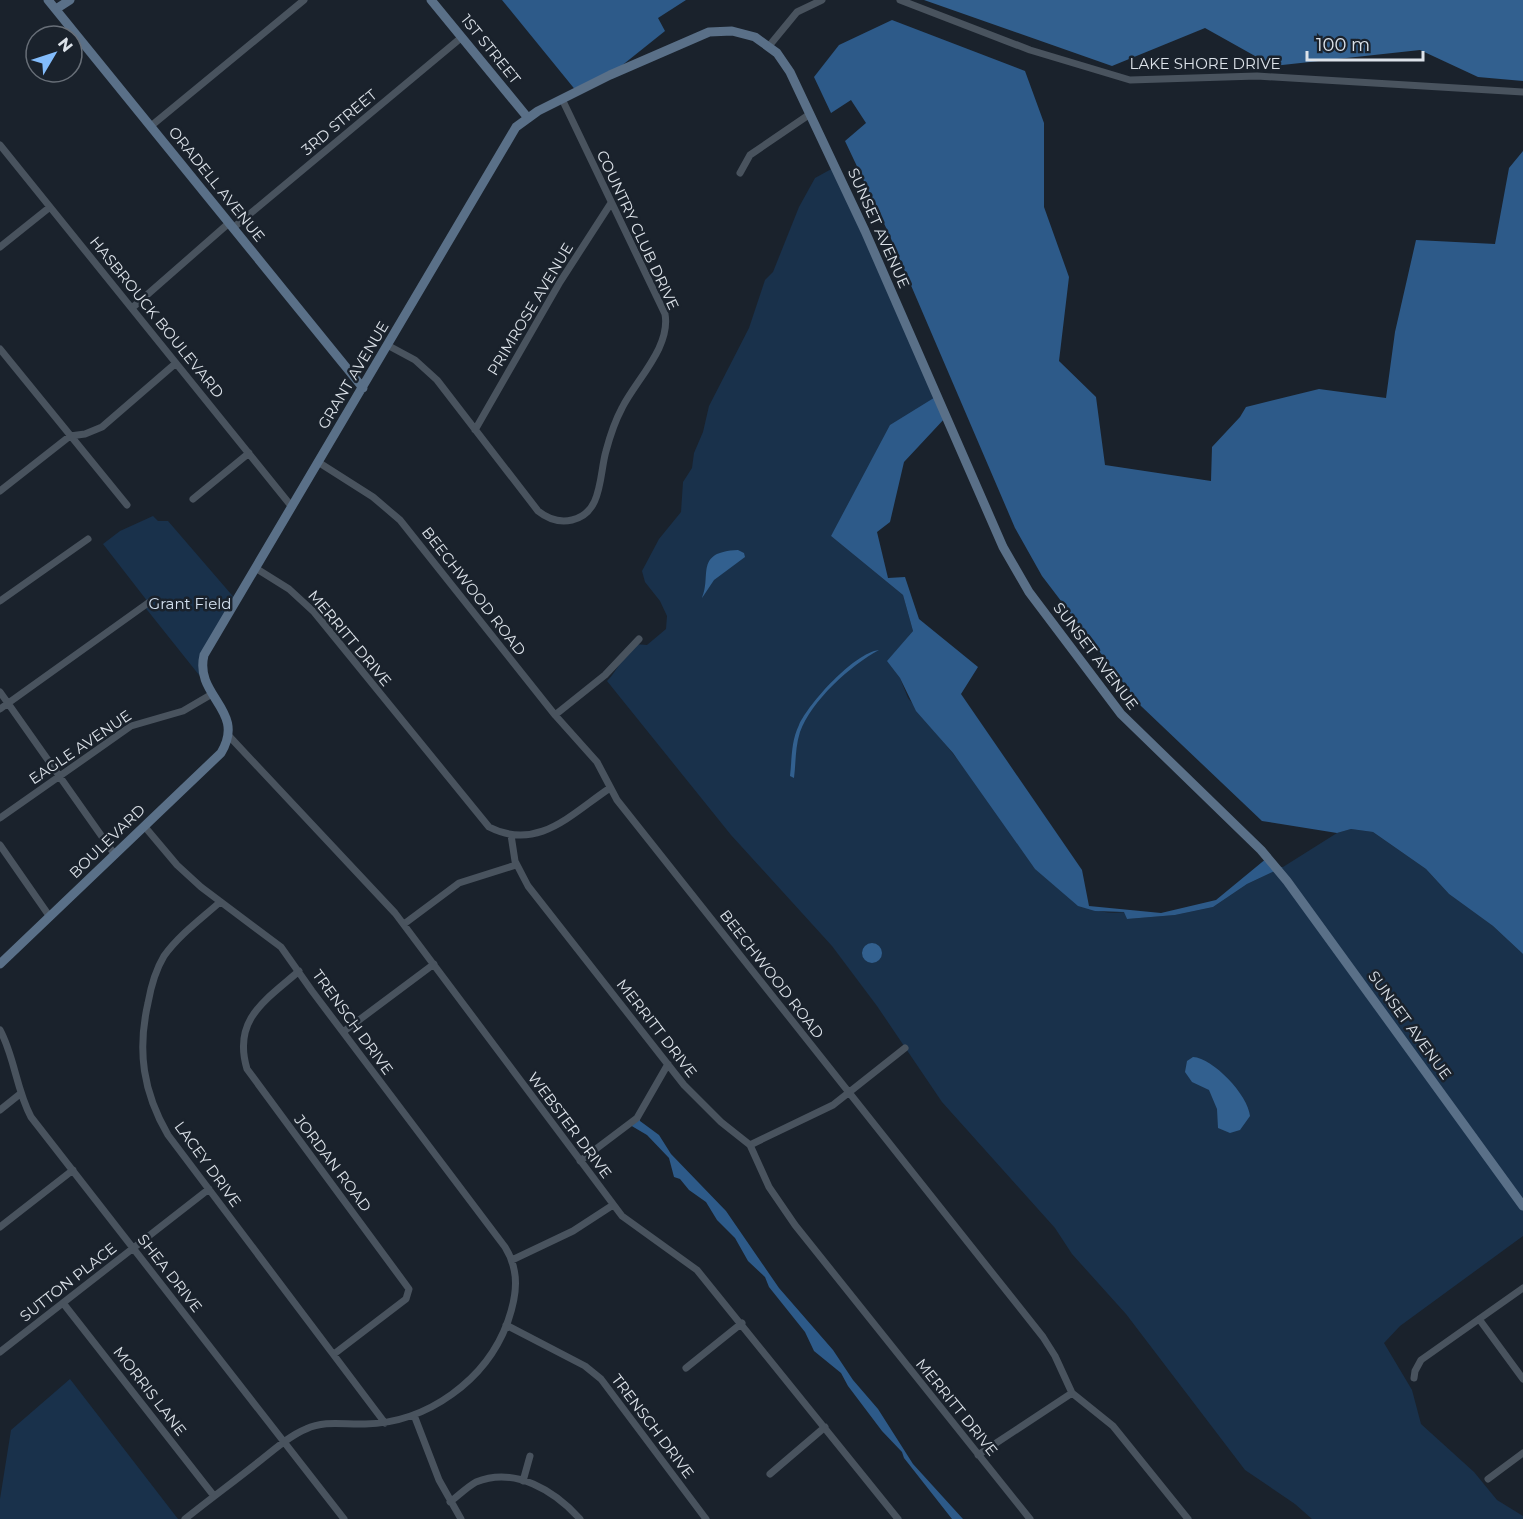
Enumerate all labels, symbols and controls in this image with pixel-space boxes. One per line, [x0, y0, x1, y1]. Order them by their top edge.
street label: 1ST STREET [457, 10, 525, 88]
north arrow [24, 24, 84, 84]
scale bar [1307, 24, 1422, 62]
text: N [54, 34, 77, 56]
text: 100 m [1316, 34, 1370, 56]
street label: LAKE SHORE DRIVE [1130, 54, 1280, 73]
street label: 3RD STREET [297, 85, 381, 159]
street label: ORADELL AVENUE [165, 123, 269, 245]
street label: COUNTRY CLUB DRIVE [593, 147, 683, 313]
street label: SUNSET AVENUE [844, 165, 914, 291]
street label: HASBROUCK BOULEVARD [86, 232, 228, 402]
street label: PRIMROSE AVENUE [483, 239, 577, 379]
street label: GRANT AVENUE [313, 318, 393, 432]
street label: BEECHWOOD ROAD [418, 523, 530, 659]
street label: MERRITT DRIVE [304, 586, 396, 690]
park label: Grant Field [149, 594, 231, 613]
street label: SUNSET AVENUE [1049, 598, 1143, 714]
street label: EAGLE AVENUE [25, 706, 135, 788]
street label: BOULEVARD [65, 800, 149, 882]
street label: BEECHWOOD ROAD [716, 906, 828, 1042]
street label: TRENSCH DRIVE [308, 966, 398, 1078]
street label: SUNSET AVENUE [1364, 967, 1456, 1083]
street label: MERRITT DRIVE [613, 975, 701, 1081]
street label: WEBSTER DRIVE [524, 1068, 616, 1182]
street label: JORDAN ROAD [290, 1110, 376, 1215]
street label: LACEY DRIVE [171, 1117, 245, 1211]
street label: SHEA DRIVE [134, 1230, 206, 1316]
street label: SUTTON PLACE [16, 1238, 120, 1326]
street label: MORRIS LANE [109, 1343, 191, 1439]
street label: MERRITT DRIVE [912, 1355, 1002, 1459]
street label: TRENSCH DRIVE [608, 1370, 698, 1482]

